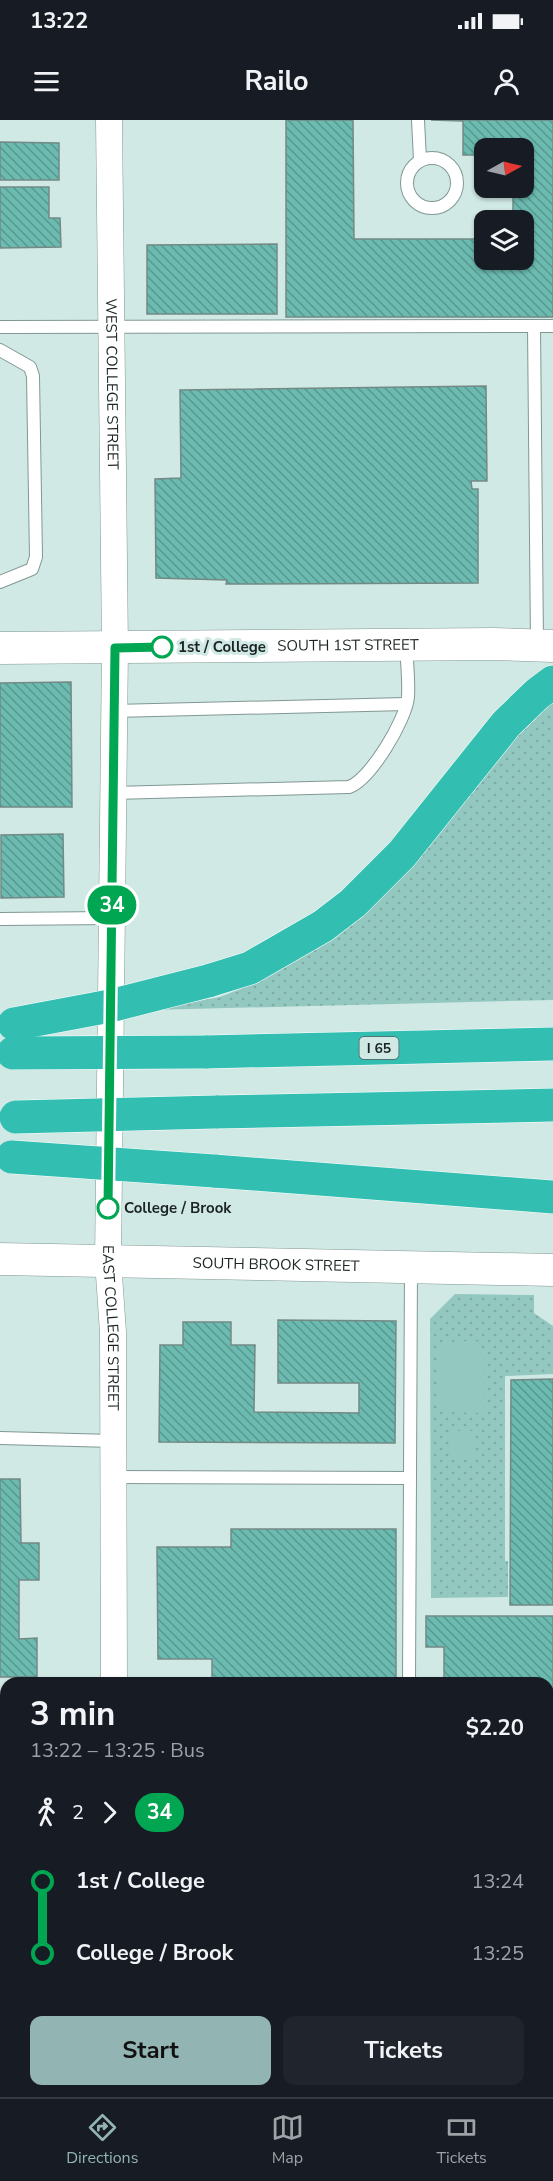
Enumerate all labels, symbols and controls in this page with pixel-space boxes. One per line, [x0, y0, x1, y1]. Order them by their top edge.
text: 13:22 [30, 6, 88, 36]
text: Railo [244, 63, 309, 100]
icon: menu [30, 65, 63, 98]
icon: person [490, 65, 523, 98]
north arrow [474, 138, 534, 198]
map controls [474, 138, 534, 270]
button: layers [474, 210, 534, 270]
street label: WEST COLLEGE STREET [101, 298, 123, 470]
street label: SOUTH 1ST STREET [277, 635, 419, 656]
marker: 1st / College [151, 636, 173, 658]
place label: 1st / College [178, 637, 266, 657]
line badge: 34 [85, 886, 139, 924]
text: 34 [99, 891, 125, 919]
road number: I 65 [360, 1037, 398, 1059]
marker: College / Brook [97, 1197, 119, 1219]
place label: College / Brook [124, 1198, 232, 1218]
street label: EAST COLLEGE STREET [98, 1245, 123, 1411]
street label: SOUTH BROOK STREET [192, 1253, 360, 1276]
text: 3 min [30, 1692, 115, 1737]
text: $2.20 [466, 1713, 524, 1743]
text: 13:22 – 13:25 · Bus [30, 1737, 205, 1764]
icon: walk [30, 1796, 63, 1829]
icon: forward [93, 1796, 126, 1829]
text: 34 [147, 1798, 172, 1826]
text: 2 [72, 1799, 84, 1826]
text: 1st / College [76, 1866, 205, 1896]
text: 13:24 [471, 1868, 524, 1895]
text: College / Brook [76, 1938, 233, 1968]
text: 13:25 [471, 1940, 524, 1967]
button: Start [30, 2016, 271, 2085]
button: Tickets [283, 2016, 524, 2085]
tab: Directions [66, 2111, 138, 2169]
tab: Map [271, 2111, 304, 2169]
tab: Tickets [436, 2111, 487, 2169]

